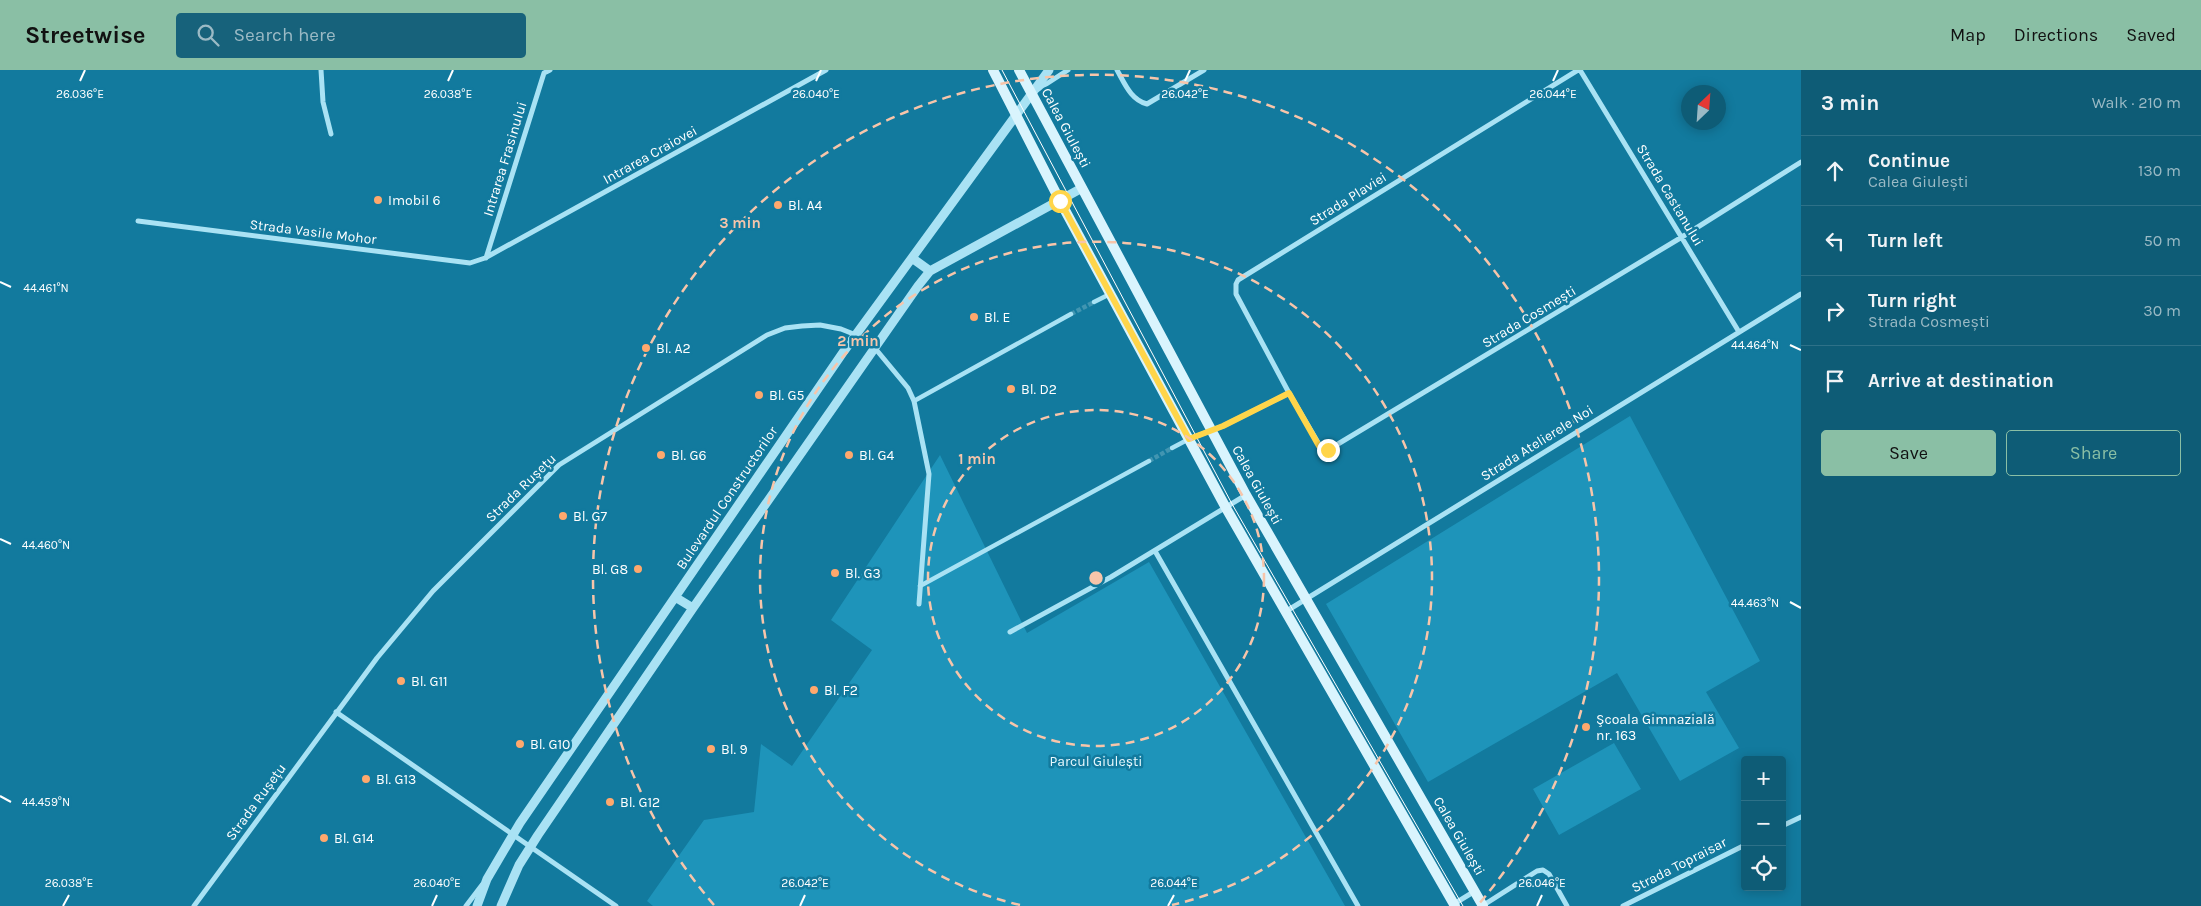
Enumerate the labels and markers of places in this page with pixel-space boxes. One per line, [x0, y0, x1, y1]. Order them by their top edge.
place label: Imobil 6 [388, 192, 440, 209]
marker: Imobil 6 [372, 194, 384, 206]
place label: Bl. A4 [788, 197, 822, 214]
marker: Bl. A4 [772, 199, 784, 211]
place label: Bl. E [984, 309, 1010, 326]
marker: Bl. E [968, 311, 980, 323]
place label: Bl. A2 [656, 340, 691, 357]
marker: Bl. A2 [640, 342, 652, 354]
place label: Bl. D2 [1021, 381, 1057, 398]
marker: Bl. D2 [1005, 383, 1017, 395]
place label: Bl. G5 [769, 387, 804, 404]
marker: Bl. G5 [753, 389, 765, 401]
place label: Bl. G6 [671, 447, 706, 464]
place label: Bl. G4 [859, 447, 894, 464]
marker: Bl. G6 [655, 449, 667, 461]
marker: Bl. G4 [843, 449, 855, 461]
place label: Bl. G7 [573, 508, 607, 525]
marker: Bl. G7 [557, 510, 569, 522]
place label: Bl. G8 [592, 561, 628, 578]
marker: Bl. G8 [632, 563, 644, 575]
place label: Bl. G3 [845, 565, 881, 582]
marker: Bl. G3 [829, 567, 841, 579]
centre of rings [1087, 569, 1105, 587]
place label: Bl. G11 [411, 673, 448, 690]
marker: Bl. G11 [395, 675, 407, 687]
place label: Bl. F2 [824, 682, 858, 699]
marker: Bl. F2 [808, 684, 820, 696]
place label: Şcoala Gimnazială nr. 163 [1596, 711, 1715, 744]
marker: Şcoala Gimnazială nr. 163 [1580, 721, 1592, 733]
place label: Bl. G10 [530, 736, 570, 753]
marker: Bl. G10 [514, 738, 526, 750]
place label: Bl. 9 [721, 741, 748, 758]
marker: Bl. 9 [705, 743, 717, 755]
place label: Bl. G13 [376, 771, 416, 788]
marker: Bl. G13 [360, 773, 372, 785]
place label: Bl. G12 [620, 794, 660, 811]
marker: Bl. G12 [604, 796, 616, 808]
place label: Bl. G14 [334, 830, 374, 847]
marker: Bl. G14 [318, 832, 330, 844]

